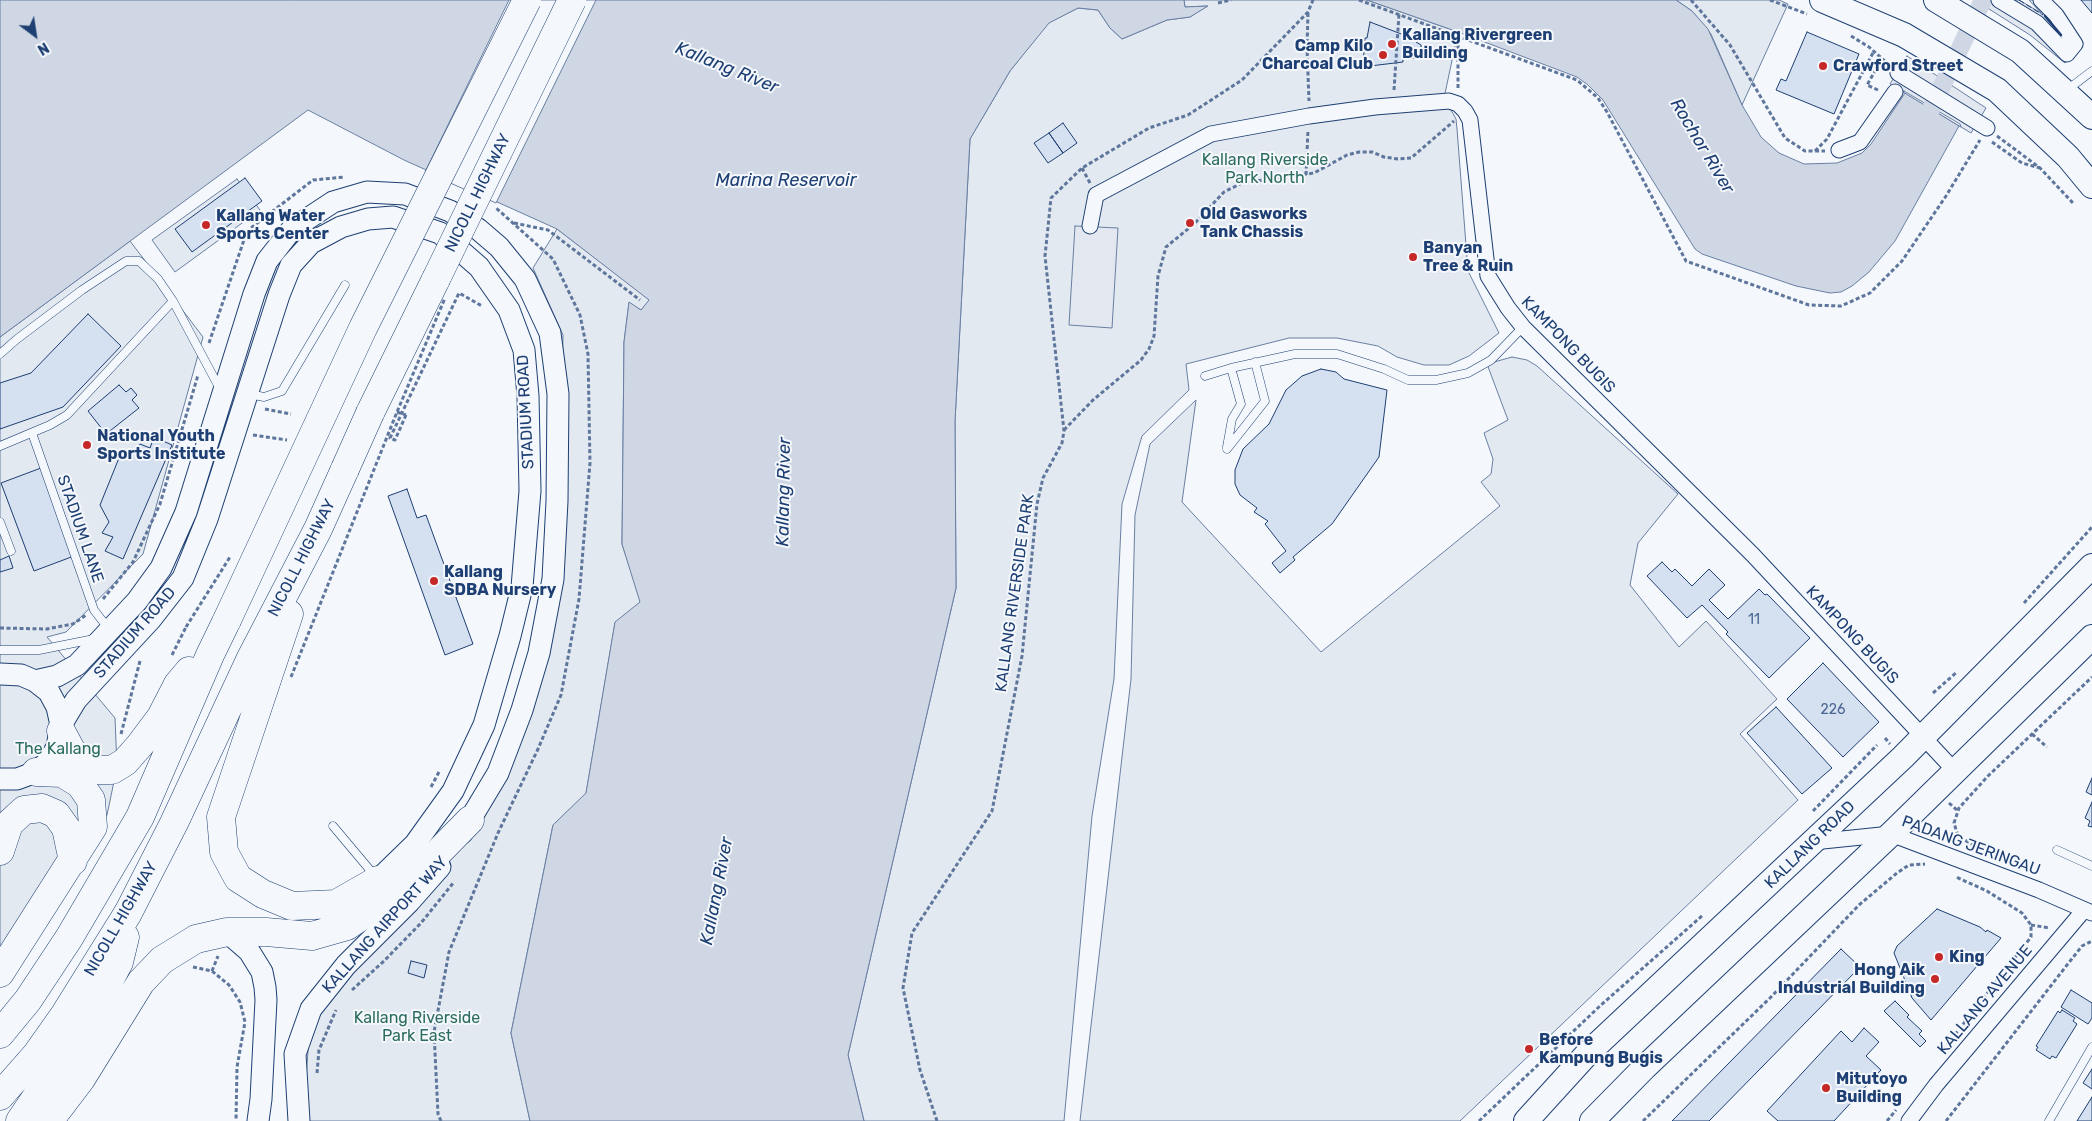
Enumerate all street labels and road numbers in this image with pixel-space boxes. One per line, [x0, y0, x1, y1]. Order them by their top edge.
street label: NICOLL HIGHWAY [441, 131, 515, 255]
street label: KAMPONG BUGIS [1517, 293, 1619, 397]
street label: STADIUM ROAD [513, 354, 539, 470]
street label: STADIUM LANE [53, 473, 107, 585]
street label: KALLANG RIVERSIDE PARK [992, 493, 1038, 693]
street label: NICOLL HIGHWAY [264, 496, 340, 620]
street label: KAMPONG BUGIS [1802, 582, 1902, 688]
street label: STADIUM ROAD [90, 583, 180, 683]
street label: KALLANG ROAD [1761, 797, 1859, 893]
street label: PADANG JERINGAU [1899, 812, 2043, 880]
street label: KALLANG AIRPORT WAY [318, 853, 452, 997]
street label: NICOLL HIGHWAY [80, 858, 162, 980]
street label: KALLANG AVENUE [1934, 941, 2036, 1059]

